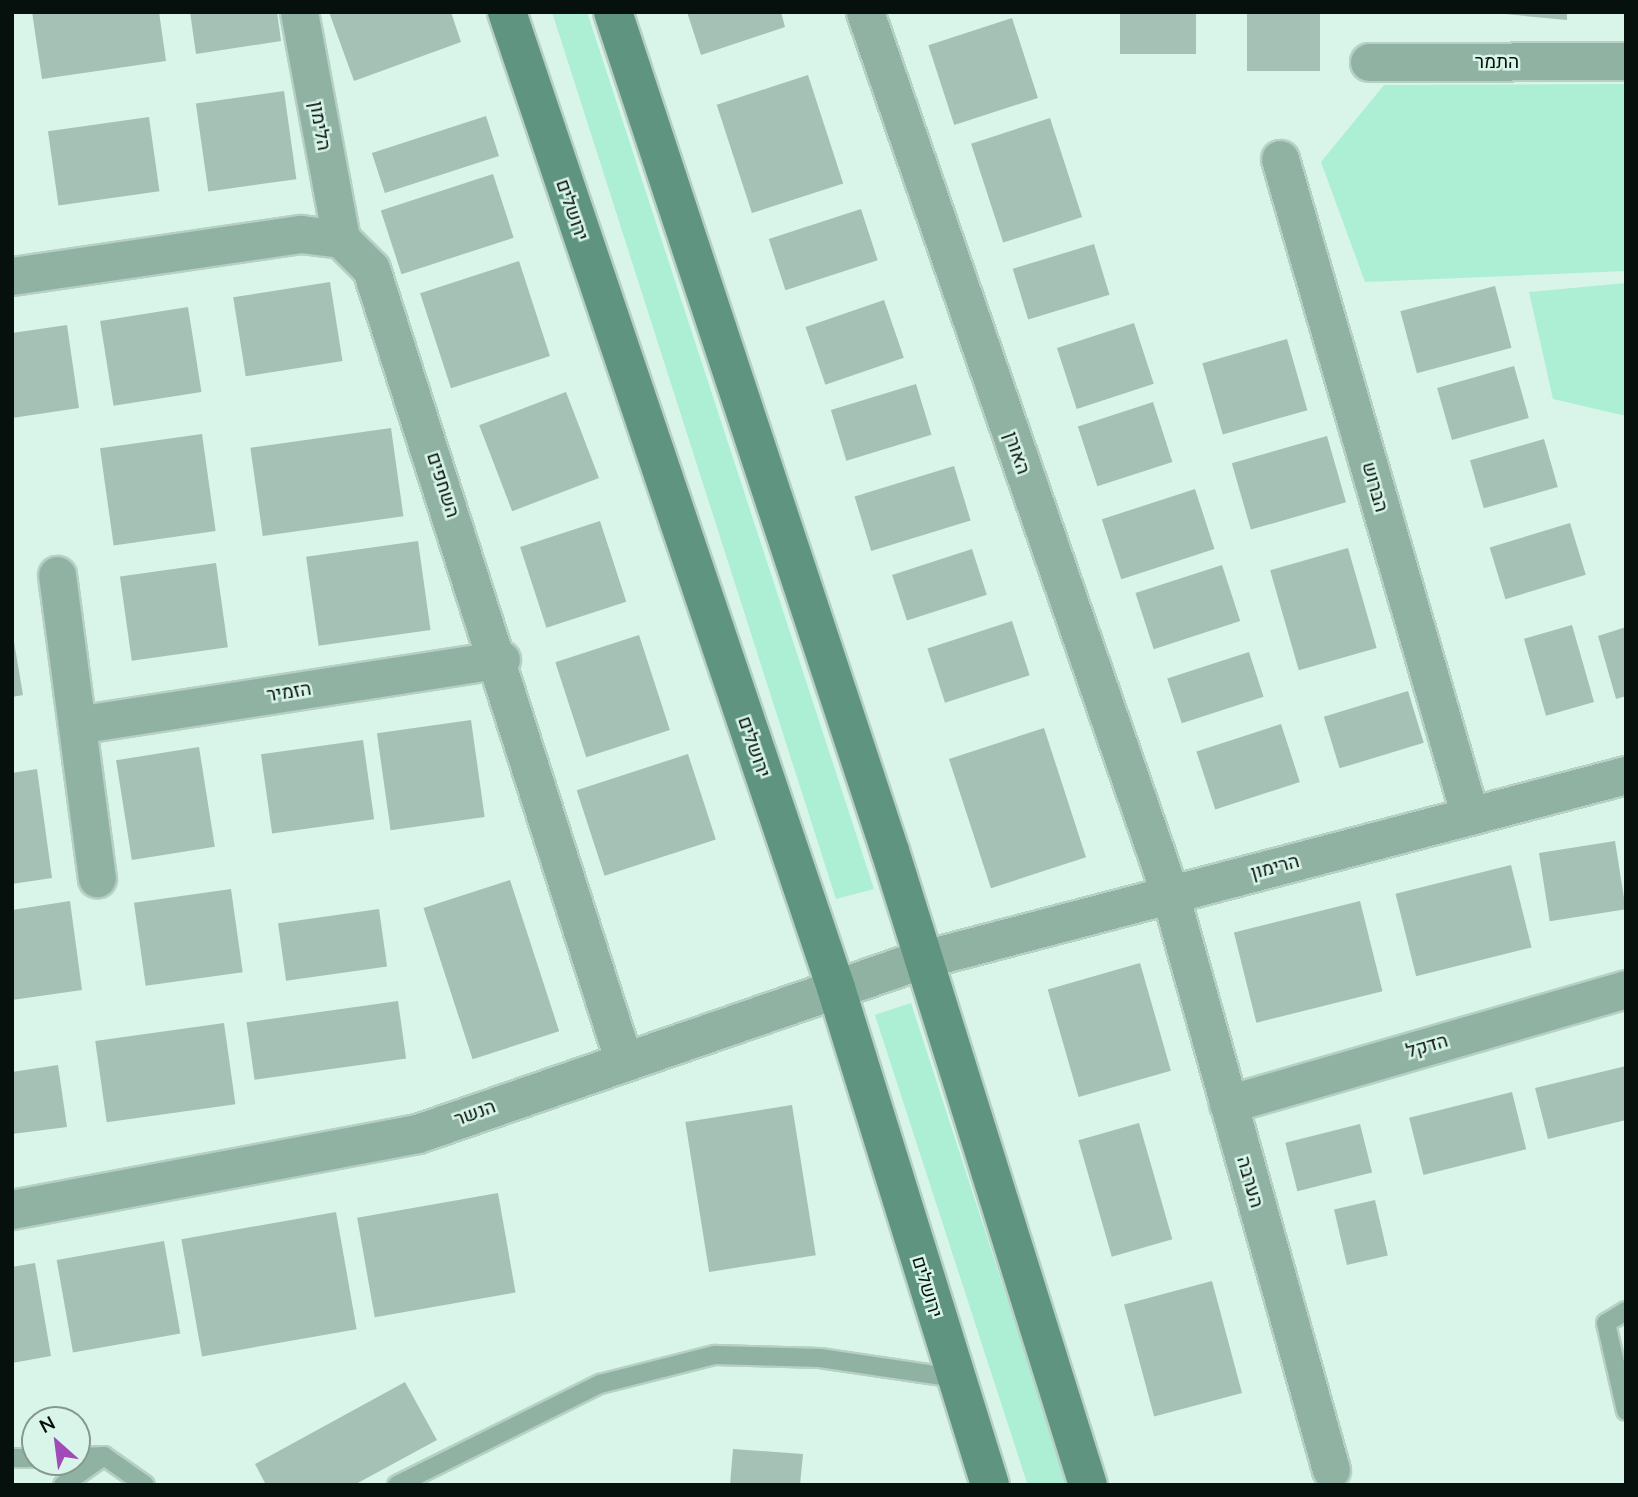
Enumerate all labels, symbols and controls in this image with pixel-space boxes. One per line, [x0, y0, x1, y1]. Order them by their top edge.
street label: התמר [1475, 51, 1519, 73]
street label: הלימון [304, 100, 336, 152]
street label: ירושלים [551, 176, 593, 244]
street label: האורן [999, 429, 1035, 477]
street label: השחפים [422, 449, 464, 521]
street label: הברוש [1357, 459, 1393, 515]
street label: הזמיר [265, 677, 313, 707]
street label: ירושלים [733, 713, 775, 781]
street label: הרימון [1248, 850, 1302, 884]
street label: הדקל [1403, 1029, 1451, 1063]
street label: הנשר [451, 1095, 499, 1131]
street label: הערבה [1232, 1154, 1268, 1210]
street label: ירושלים [907, 1253, 947, 1321]
north arrow [21, 1406, 91, 1476]
text: N [35, 1410, 59, 1438]

